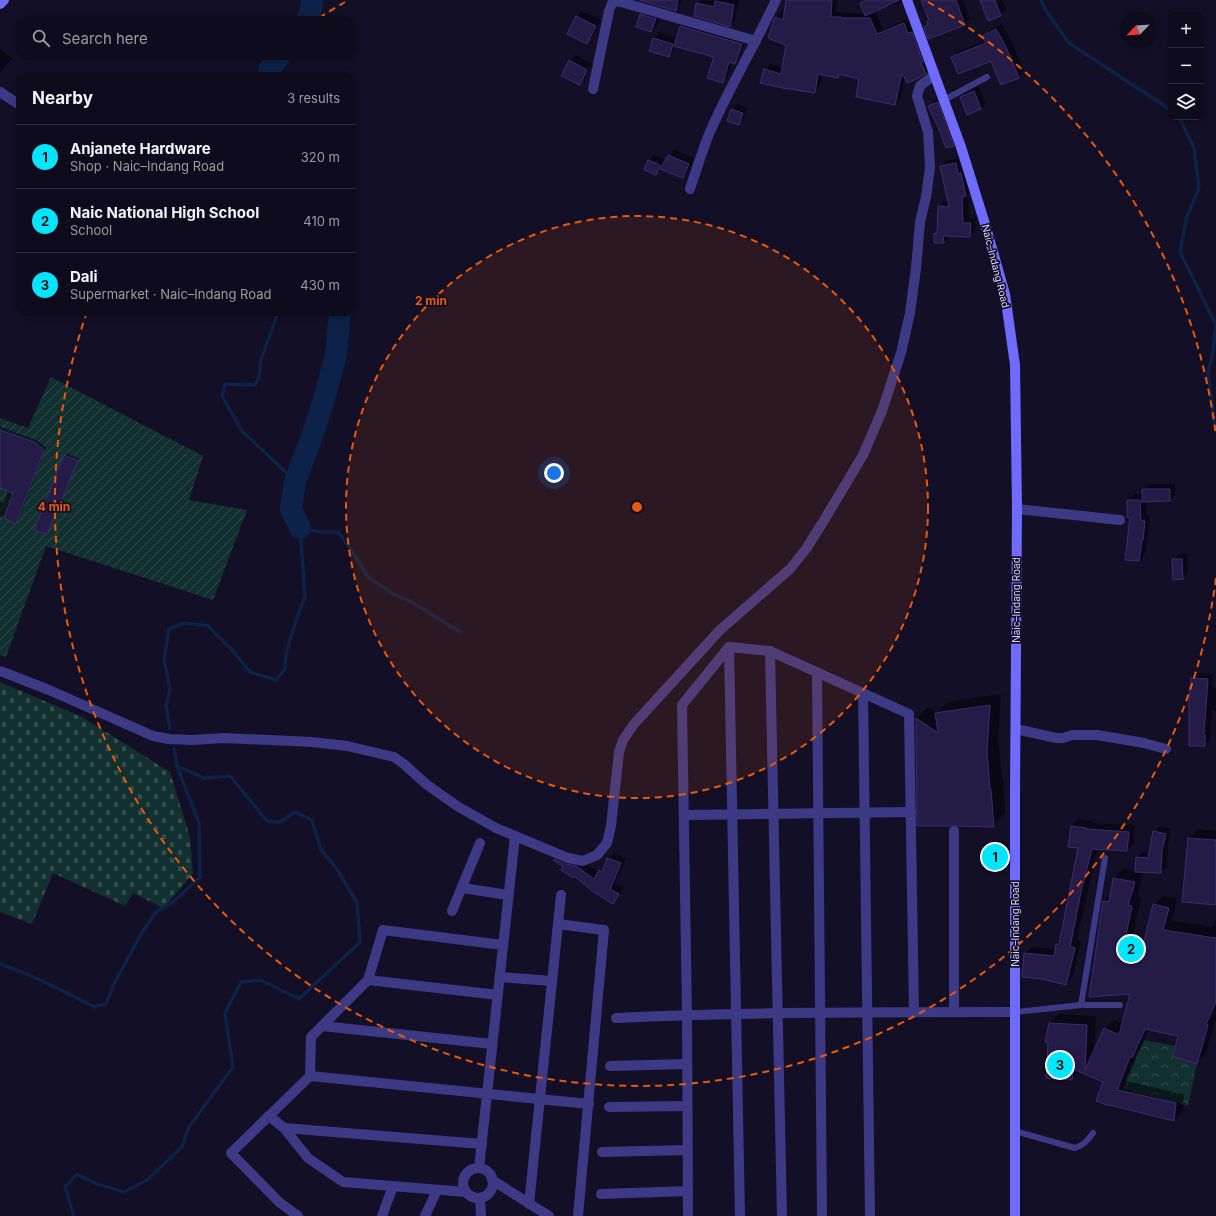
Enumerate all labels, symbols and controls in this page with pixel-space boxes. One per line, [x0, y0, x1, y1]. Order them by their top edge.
north arrow [1120, 12, 1156, 48]
map controls [1168, 12, 1204, 120]
button: + [1168, 12, 1204, 48]
search box [16, 16, 356, 60]
icon: search [30, 27, 52, 49]
text: Search here [62, 29, 148, 48]
button: − [1168, 48, 1204, 84]
button: layers [1168, 84, 1204, 120]
text: Nearby [32, 88, 93, 108]
text: 3 results [287, 90, 340, 106]
text: Anjanete Hardware [70, 139, 211, 158]
text: 1 [42, 149, 48, 165]
text: 320 m [301, 149, 340, 165]
text: Shop · Naic–Indang Road [70, 158, 224, 174]
text: Naic National High School [70, 203, 259, 222]
text: 2 [41, 213, 49, 229]
text: 410 m [303, 213, 340, 229]
text: School [70, 222, 112, 238]
street label: Naic–Indang Road [980, 223, 1012, 309]
text: Dali [70, 267, 98, 286]
text: 3 [41, 277, 49, 293]
text: 430 m [300, 277, 340, 293]
text: Supermarket · Naic–Indang Road [70, 286, 271, 302]
text: 2 min [415, 293, 447, 308]
your location [544, 463, 564, 483]
text: 4 min [38, 499, 70, 514]
centre of rings [630, 500, 644, 514]
street label: Naic–Indang Road [1010, 557, 1022, 643]
pin: 1 [982, 842, 1008, 872]
street label: Naic–Indang Road [1009, 881, 1021, 967]
pin: 2 [1118, 934, 1144, 964]
pin: 3 [1047, 1050, 1073, 1080]

